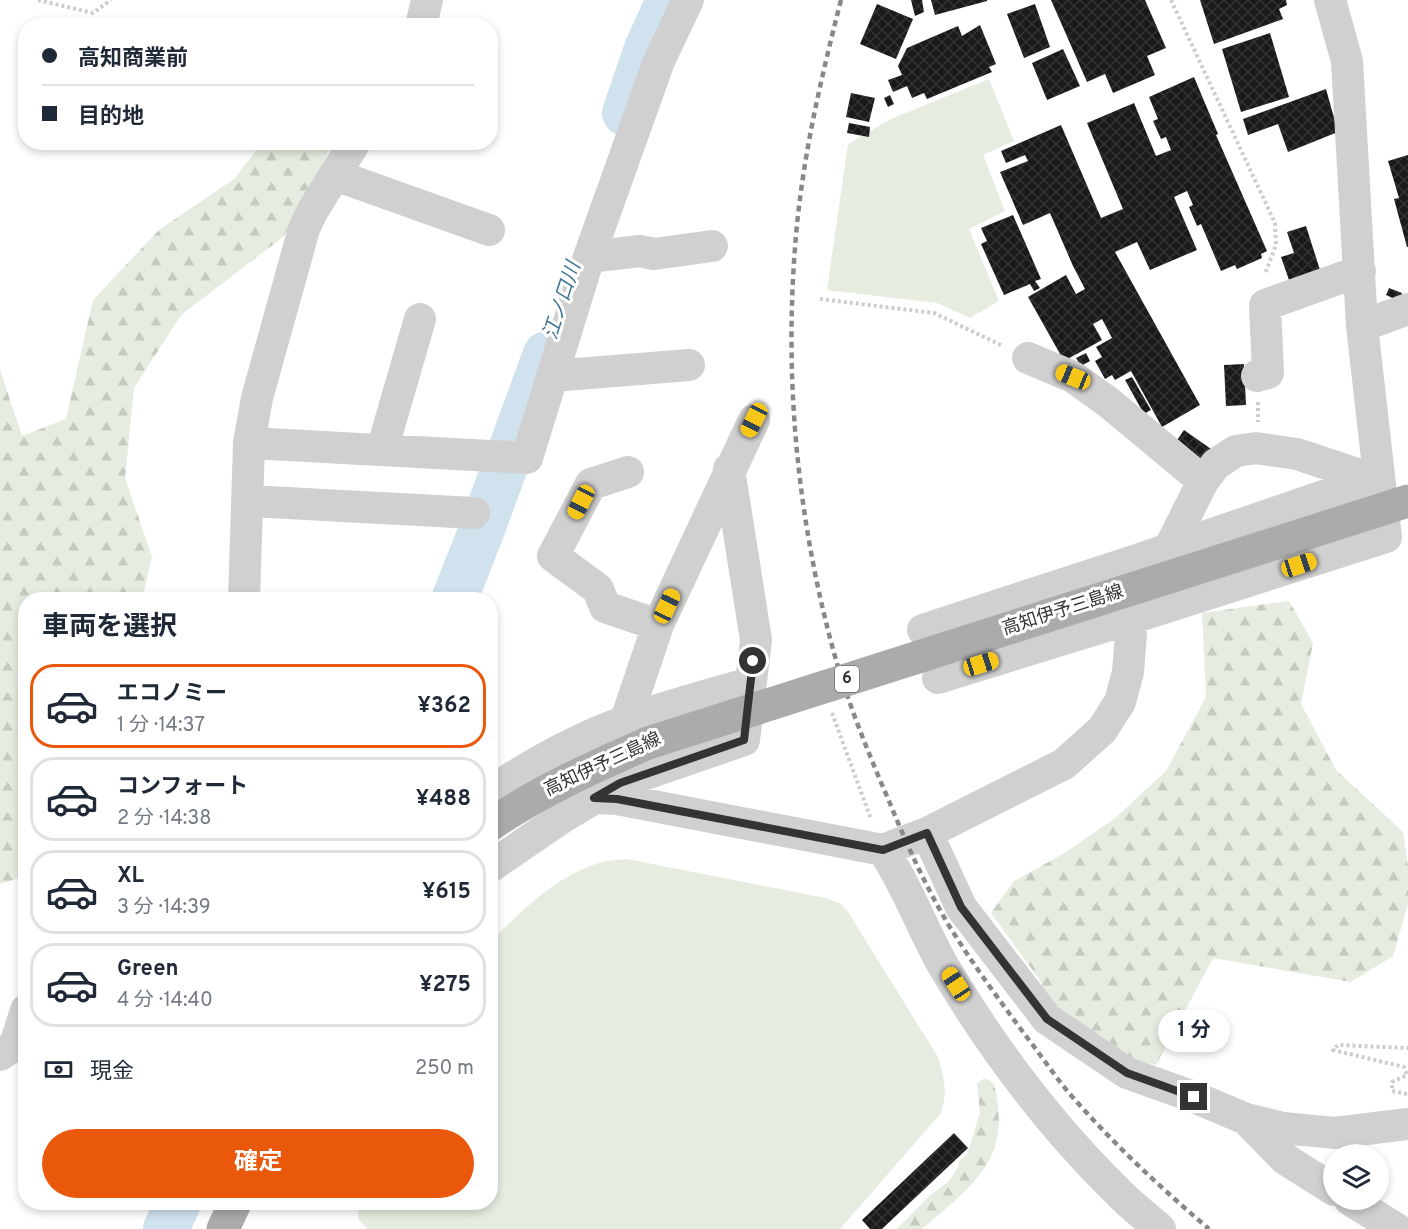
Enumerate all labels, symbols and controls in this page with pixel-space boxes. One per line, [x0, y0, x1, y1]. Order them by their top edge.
text: 高知商業前 [78, 46, 188, 73]
text: 目的地 [78, 104, 144, 131]
water label: 江ノ口川 [538, 257, 588, 343]
car [1053, 362, 1093, 392]
car [738, 400, 770, 440]
car [565, 482, 597, 522]
car [1279, 551, 1319, 579]
street label: 高知伊予三島線 [1000, 581, 1126, 641]
car [651, 586, 683, 626]
text: 車両を選択 [42, 611, 177, 645]
route start [739, 647, 766, 674]
car [961, 650, 1001, 678]
road number: 6 [835, 666, 859, 692]
icon: car [45, 679, 99, 733]
text: エコノミー [117, 681, 227, 708]
text: ¥362 [417, 693, 471, 720]
text: 1 分 · 14:37 [117, 713, 205, 739]
street label: 高知伊予三島線 [541, 728, 665, 802]
icon: car [45, 772, 99, 826]
text: コンフォート [117, 774, 248, 801]
text: ¥488 [416, 786, 471, 813]
text: 2 分 · 14:38 [117, 806, 212, 832]
text: XL [117, 863, 144, 890]
icon: car [45, 865, 99, 919]
text: ¥615 [422, 879, 471, 906]
text: 3 分 · 14:39 [117, 895, 211, 921]
text: Green [117, 956, 179, 983]
icon: car [45, 958, 99, 1012]
car [939, 964, 973, 1004]
text: ¥275 [419, 972, 471, 999]
text: 4 分 · 14:40 [117, 988, 213, 1014]
callout: 1 分 [1158, 1010, 1230, 1052]
text: 1 分 [1178, 1018, 1211, 1044]
icon: cash [42, 1053, 75, 1086]
text: 250 m [415, 1056, 474, 1082]
text: 現金 [90, 1059, 134, 1086]
route end [1180, 1083, 1207, 1110]
button: 確定 [42, 1129, 474, 1198]
map controls [1323, 1144, 1389, 1210]
button: layers [1323, 1144, 1389, 1210]

